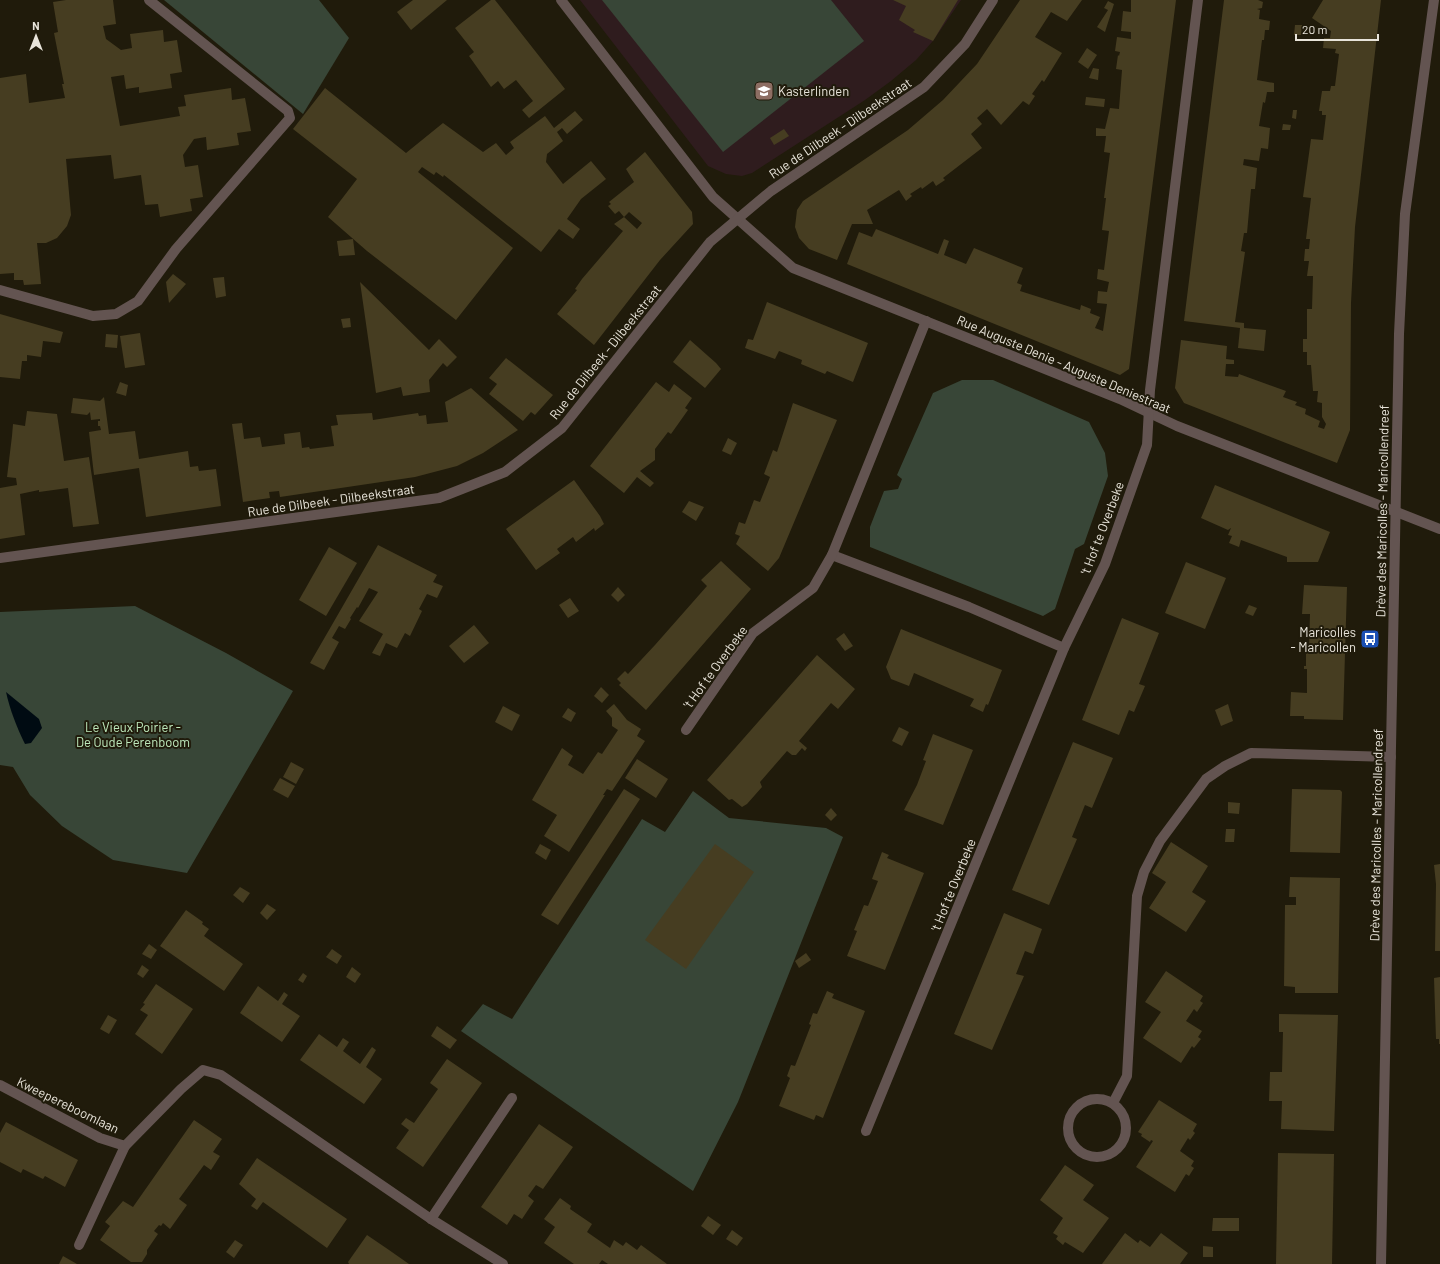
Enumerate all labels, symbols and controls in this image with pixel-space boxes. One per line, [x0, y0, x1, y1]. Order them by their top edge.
north arrow [16, 16, 56, 56]
scale bar [1296, 16, 1378, 42]
text: N [32, 19, 40, 32]
text: 20 m [1302, 22, 1328, 36]
street label: Rue de Dilbeek - Dilbeekstraat [766, 74, 914, 182]
school or university icon: Kasterlinden [753, 80, 775, 102]
place label: Kasterlinden [778, 83, 849, 99]
street label: Rue de Dilbeek - Dilbeekstraat [546, 282, 664, 422]
street label: Rue Auguste Denie - Auguste Deniestraat [955, 312, 1173, 416]
street label: Drève des Maricolles - Maricollendreef [1372, 404, 1392, 617]
street label: 't Hof te Overbeke [1077, 479, 1127, 577]
street label: Rue de Dilbeek - Dilbeekstraat [246, 480, 416, 520]
street label: 't Hof te Overbeke [680, 622, 751, 712]
place label: Maricolles - Maricollen [1291, 624, 1356, 655]
bus stop icon: Maricolles - Maricollen [1359, 628, 1381, 650]
park label: Le Vieux Poirier - De Oude Perenboom [76, 719, 190, 750]
street label: Drève des Maricolles - Maricollendreef [1366, 728, 1386, 941]
street label: 't Hof te Overbeke [927, 836, 979, 934]
street label: Kweepereboomlaan [14, 1073, 122, 1137]

